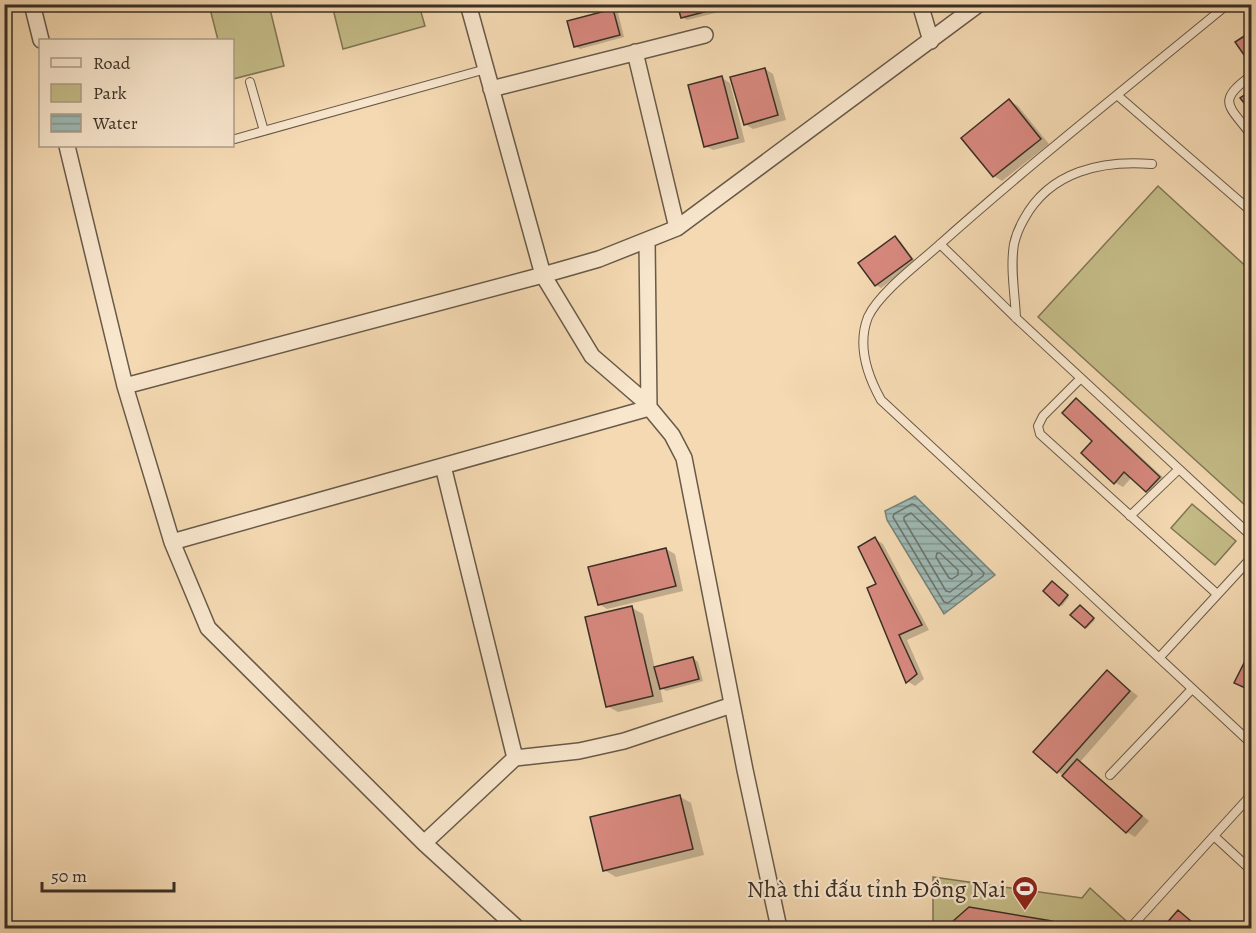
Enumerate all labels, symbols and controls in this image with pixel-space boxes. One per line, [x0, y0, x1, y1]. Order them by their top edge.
legend [39, 39, 234, 147]
text: Road [93, 51, 131, 75]
text: Park [93, 81, 127, 105]
text: Water [92, 111, 138, 135]
scale bar [42, 855, 174, 893]
text: 50 m [51, 864, 87, 888]
place label: Nhà thi đấu tỉnh Đồng Nai [747, 873, 1006, 905]
sports icon: Nhà thi đấu tỉnh Đồng Nai [1010, 874, 1040, 912]

